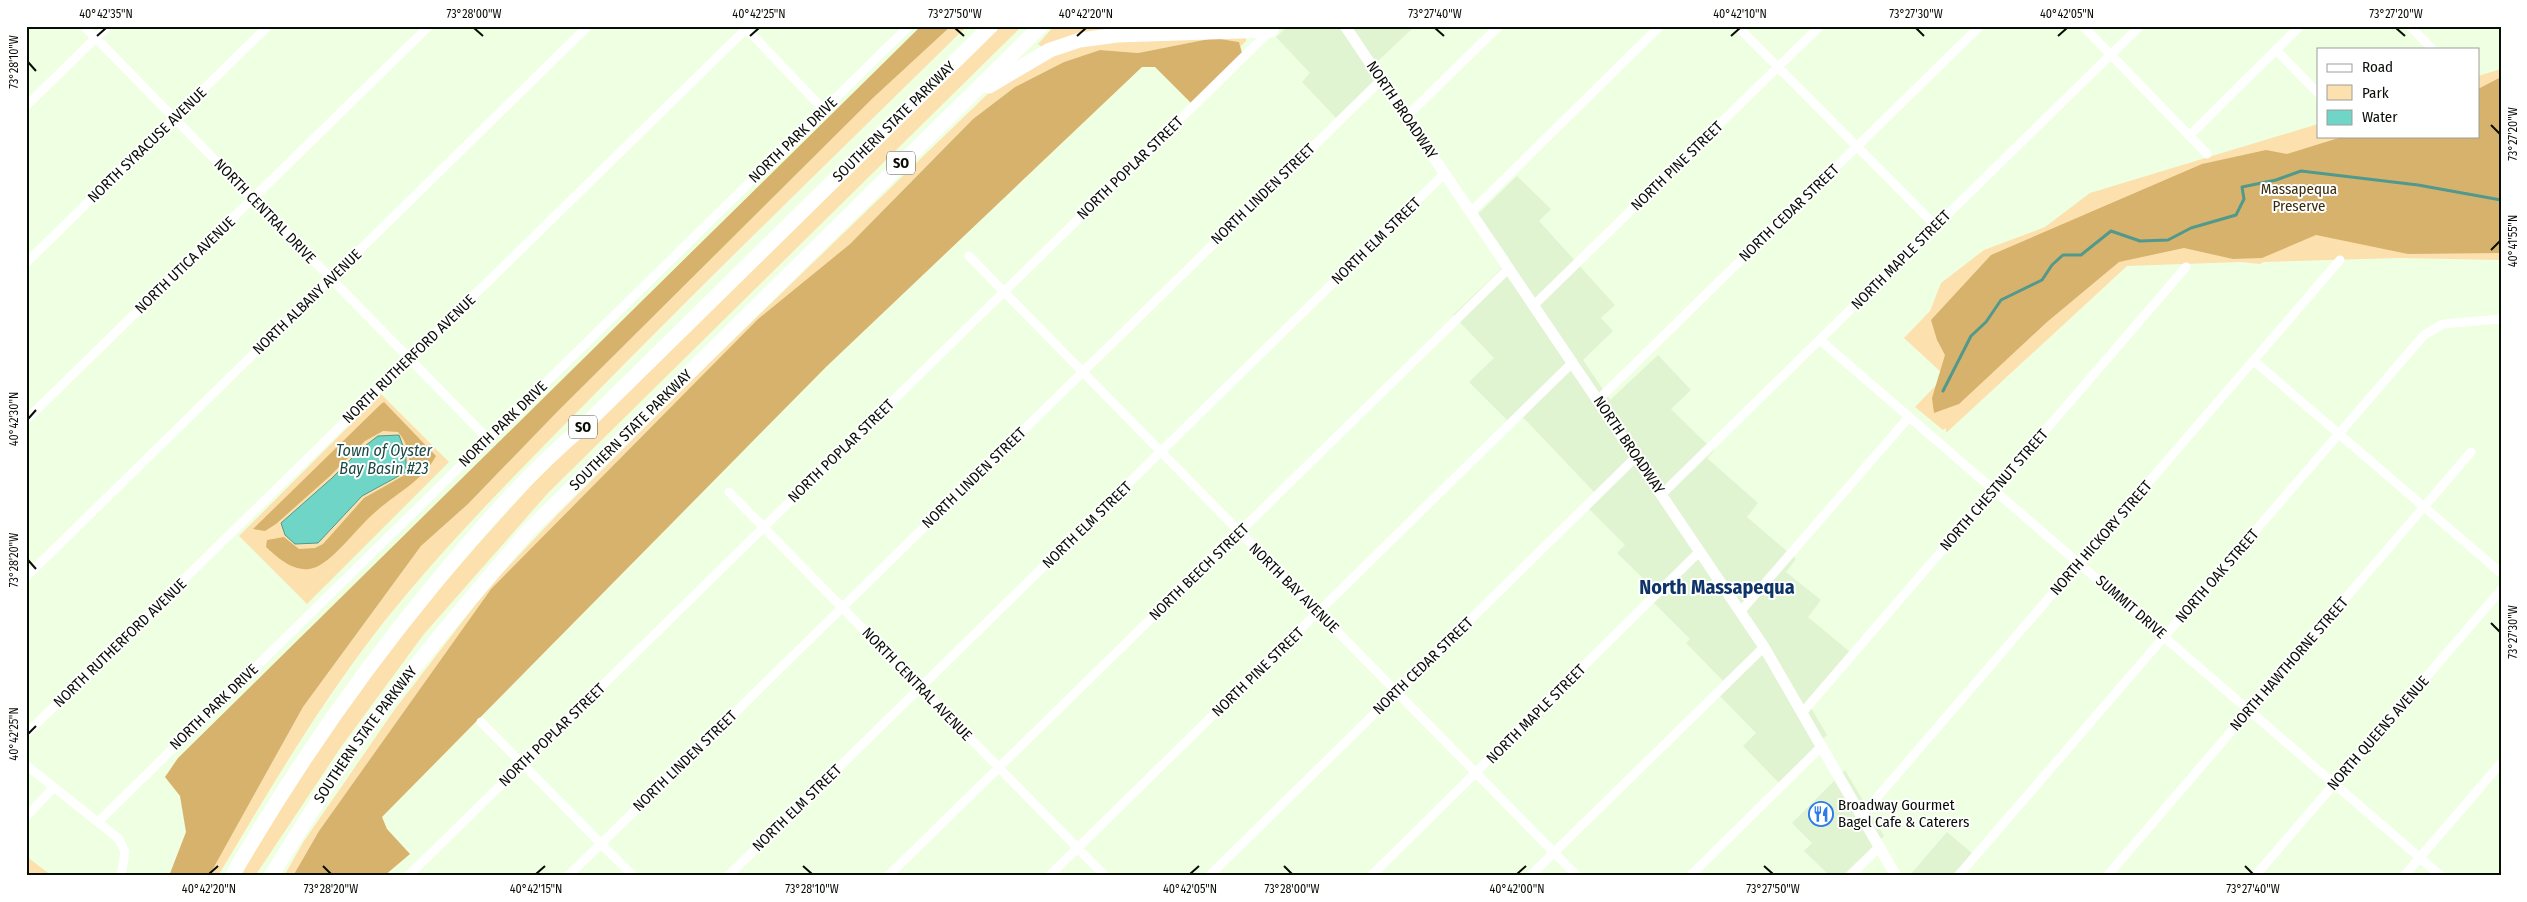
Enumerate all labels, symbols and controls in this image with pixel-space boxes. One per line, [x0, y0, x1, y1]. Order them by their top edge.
text: 40°42'35"N [79, 7, 133, 21]
text: 73°28'00"W [446, 7, 502, 21]
text: 40°42'25"N [732, 7, 786, 21]
text: 73°27'50"W [928, 7, 982, 21]
text: 40°42'20"N [1059, 7, 1113, 21]
text: 73°27'40"W [1408, 7, 1462, 21]
text: 40°42'10"N [1713, 7, 1767, 21]
text: 73°27'30"W [1889, 7, 1943, 21]
text: 40°42'05"N [2040, 7, 2094, 21]
text: 73°27'20"W [2369, 7, 2423, 21]
text: 73°28'10"W [7, 35, 21, 89]
legend [2317, 48, 2480, 138]
street label: NORTH BROADWAY [1363, 58, 1442, 163]
text: Road [2362, 58, 2393, 76]
street label: SOUTHERN STATE PARKWAY [829, 59, 957, 187]
street label: NORTH SYRACUSE AVENUE [84, 84, 210, 206]
text: Park [2362, 84, 2389, 102]
street label: NORTH PARK DRIVE [745, 93, 841, 187]
text: 73°27'20"W [2506, 107, 2520, 161]
text: Water [2362, 108, 2398, 126]
street label: NORTH POPLAR STREET [1073, 113, 1187, 223]
street label: NORTH PINE STREET [1627, 118, 1727, 214]
street label: NORTH LINDEN STREET [1207, 140, 1319, 248]
road number: SO [887, 152, 915, 174]
street label: NORTH CENTRAL DRIVE [210, 155, 320, 267]
street label: NORTH CEDAR STREET [1735, 161, 1843, 265]
park label: Massapequa Preserve [2261, 180, 2337, 215]
street label: NORTH ELM STREET [1328, 194, 1424, 288]
street label: NORTH MAPLE STREET [1848, 207, 1954, 313]
street label: NORTH UTICA AVENUE [131, 213, 239, 317]
text: 40°41'55"N [2506, 215, 2520, 267]
street label: NORTH ALBANY AVENUE [249, 246, 365, 358]
street label: NORTH RUTHERFORD AVENUE [339, 291, 479, 427]
street label: SOUTHERN STATE PARKWAY [566, 365, 696, 494]
street label: NORTH PARK DRIVE [455, 377, 551, 471]
text: 40°42'30"N [7, 392, 21, 446]
street label: NORTH BROADWAY [1590, 393, 1669, 498]
street label: NORTH POPLAR STREET [784, 396, 898, 506]
road number: SO [569, 416, 597, 438]
street label: NORTH LINDEN STREET [918, 424, 1030, 532]
street label: NORTH CHESTNUT STREET [1936, 425, 2052, 554]
water label: Town of Oyster Bay Basin #23 [336, 441, 432, 478]
street label: NORTH HICKORY STREET [2046, 477, 2156, 599]
street label: NORTH ELM STREET [1039, 478, 1135, 572]
street label: NORTH BEECH STREET [1145, 520, 1253, 624]
street label: NORTH OAK STREET [2172, 526, 2262, 626]
text: 73°28'20"W [7, 533, 21, 587]
street label: NORTH BAY AVENUE [1245, 539, 1343, 637]
street label: SUMMIT DRIVE [2092, 572, 2170, 642]
street label: NORTH RUTHERFORD AVENUE [50, 575, 190, 711]
district label: North Massapequa [1639, 575, 1795, 599]
street label: NORTH HAWTHORNE STREET [2226, 594, 2352, 734]
text: 73°27'30"W [2506, 605, 2520, 659]
street label: NORTH CEDAR STREET [1369, 614, 1477, 718]
street label: NORTH CENTRAL AVENUE [858, 624, 976, 744]
street label: NORTH PINE STREET [1208, 624, 1308, 720]
street label: NORTH PARK DRIVE [166, 660, 262, 754]
street label: NORTH MAPLE STREET [1483, 661, 1589, 767]
street label: SOUTHERN STATE PARKWAY [310, 662, 421, 806]
street label: NORTH QUEENS AVENUE [2323, 672, 2433, 794]
street label: NORTH POPLAR STREET [495, 680, 609, 790]
text: 40°42'25"N [7, 707, 21, 761]
street label: NORTH LINDEN STREET [629, 707, 741, 815]
street label: NORTH ELM STREET [749, 761, 845, 855]
place label: Broadway Gourmet Bagel Cafe & Caterers [1838, 796, 1969, 831]
restaurant icon: Broadway Gourmet Bagel Cafe & Caterers [1808, 801, 1834, 827]
text: 40°42'20"N [182, 882, 236, 896]
text: 73°28'20"W [304, 882, 358, 896]
text: 40°42'15"N [510, 882, 562, 896]
text: 73°28'10"W [785, 882, 839, 896]
text: 40°42'05"N [1163, 882, 1217, 896]
text: 73°28'00"W [1264, 882, 1320, 896]
text: 40°42'00"N [1489, 882, 1545, 896]
text: 73°27'50"W [1746, 882, 1800, 896]
text: 73°27'40"W [2226, 882, 2280, 896]

